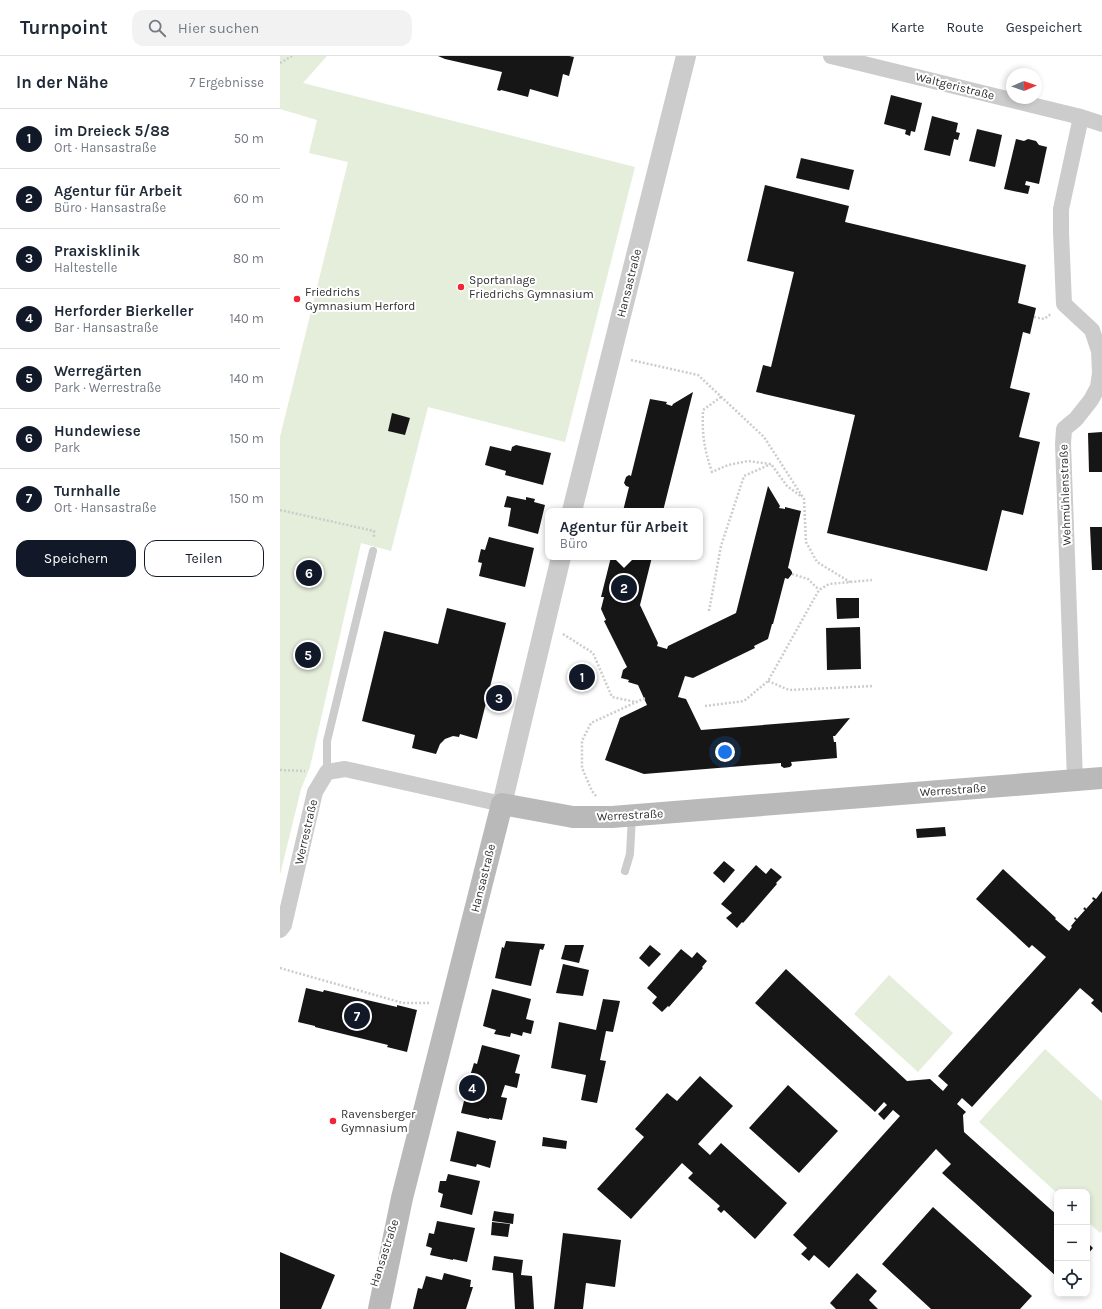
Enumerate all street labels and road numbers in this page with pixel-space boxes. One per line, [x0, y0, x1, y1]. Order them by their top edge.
street label: Waltgeristraße [914, 69, 996, 103]
street label: Hansastraße [614, 247, 644, 319]
street label: Wehmühlenstraße [1056, 444, 1074, 546]
street label: Werrestraße [919, 781, 987, 799]
street label: Werrestraße [292, 798, 320, 866]
street label: Werrestraße [596, 806, 664, 824]
street label: Hansastraße [468, 842, 498, 914]
street label: Hansastraße [367, 1218, 401, 1288]

